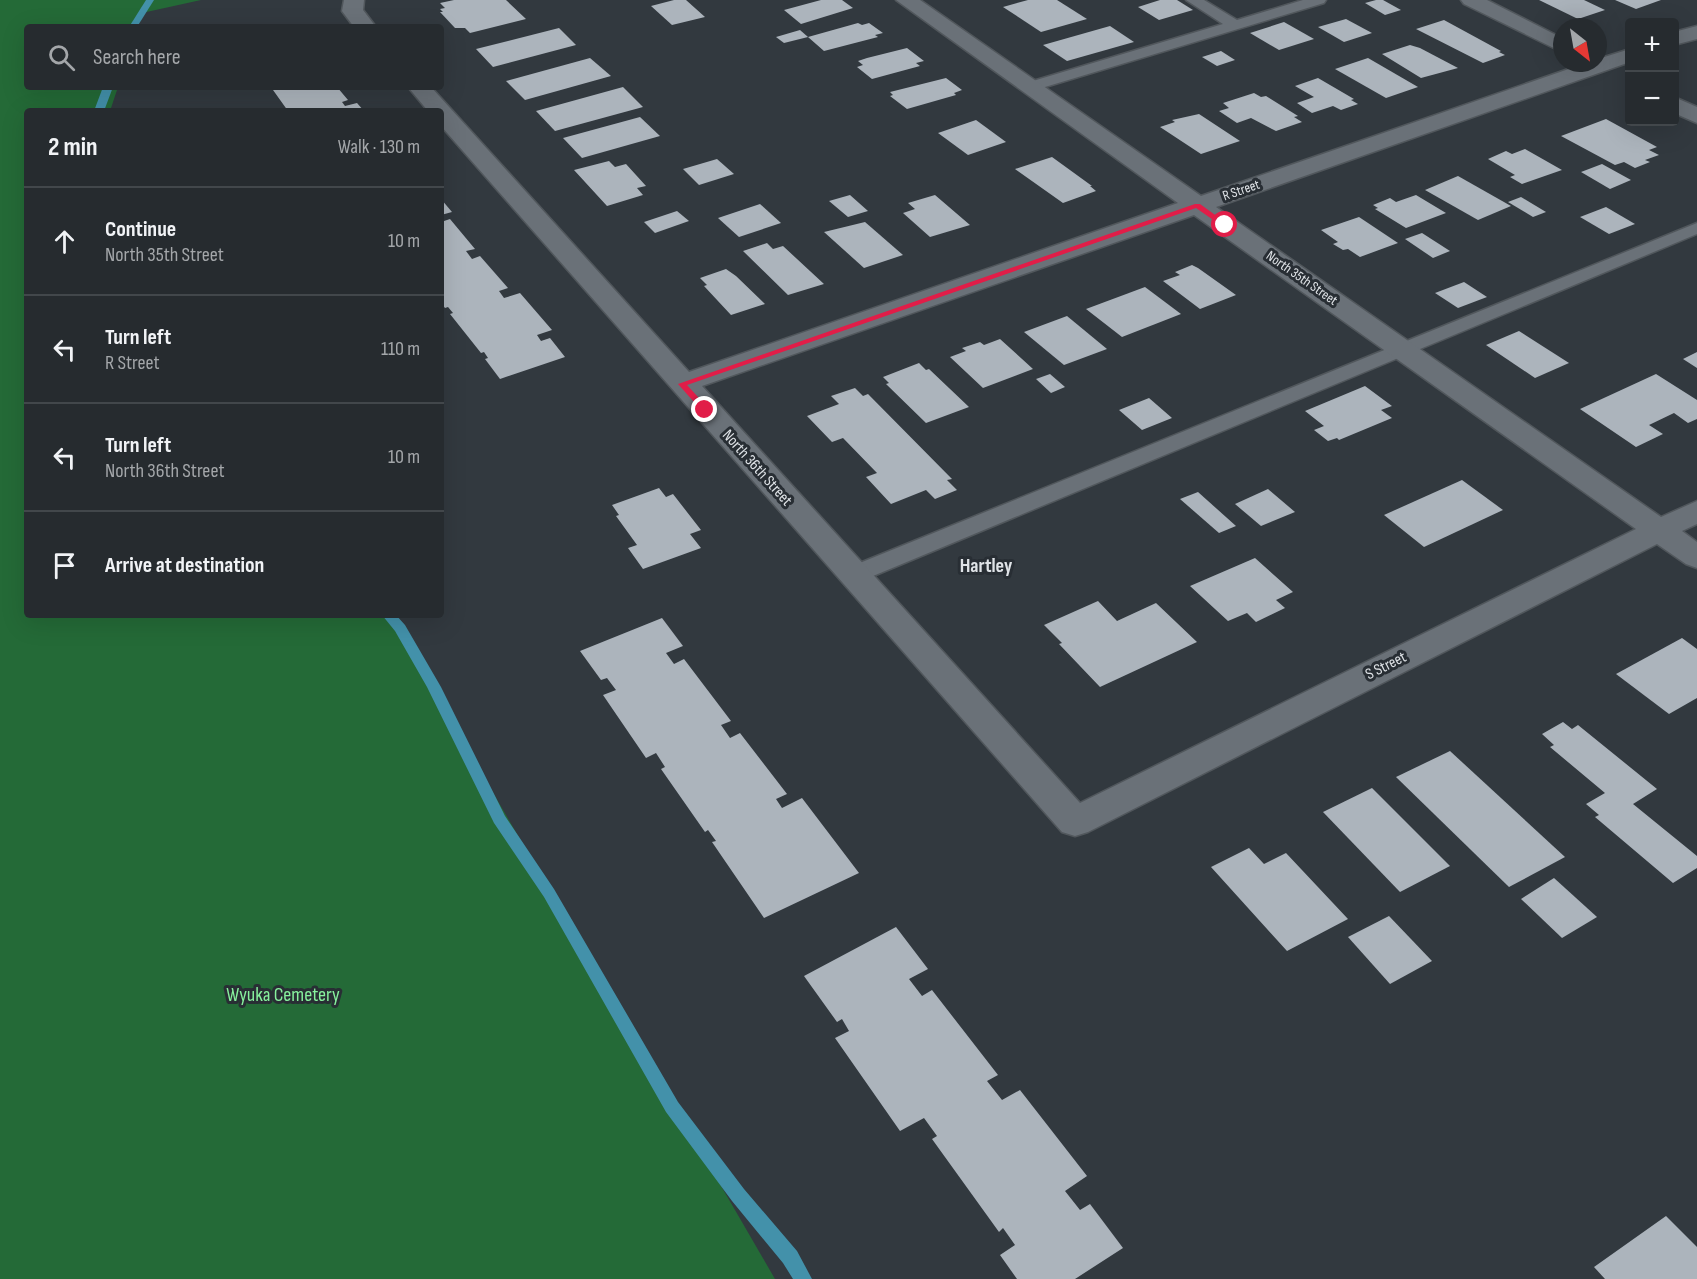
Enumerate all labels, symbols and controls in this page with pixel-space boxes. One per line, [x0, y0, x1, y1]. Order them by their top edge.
north arrow [1553, 18, 1607, 72]
map controls [1625, 18, 1679, 126]
button: + [1625, 18, 1679, 72]
search box [24, 24, 444, 90]
icon: search [45, 41, 78, 74]
text: Search here [93, 44, 180, 71]
button: − [1625, 72, 1679, 126]
text: 2 min [48, 132, 98, 163]
text: Walk · 130 m [338, 135, 420, 159]
street label: R Street [1220, 176, 1262, 204]
route start [1211, 211, 1237, 237]
text: Continue [105, 216, 176, 243]
icon: ahead [48, 225, 81, 258]
text: 10 m [388, 229, 420, 253]
text: North 35th Street [105, 243, 224, 267]
street label: North 35th Street [1263, 247, 1341, 309]
text: Turn left [105, 324, 171, 351]
icon: left [48, 333, 81, 366]
text: 110 m [381, 337, 420, 361]
text: R Street [105, 351, 160, 375]
route end [691, 396, 717, 422]
street label: North 36th Street [718, 426, 796, 510]
text: Turn left [105, 432, 171, 459]
icon: left [48, 441, 81, 474]
text: 10 m [388, 445, 420, 469]
text: North 36th Street [105, 459, 224, 483]
icon: arrive [48, 549, 81, 582]
text: Arrive at destination [105, 552, 264, 579]
district label: Hartley [960, 554, 1013, 578]
street label: S Street [1362, 648, 1410, 684]
park label: Wyuka Cemetery [226, 983, 340, 1007]

